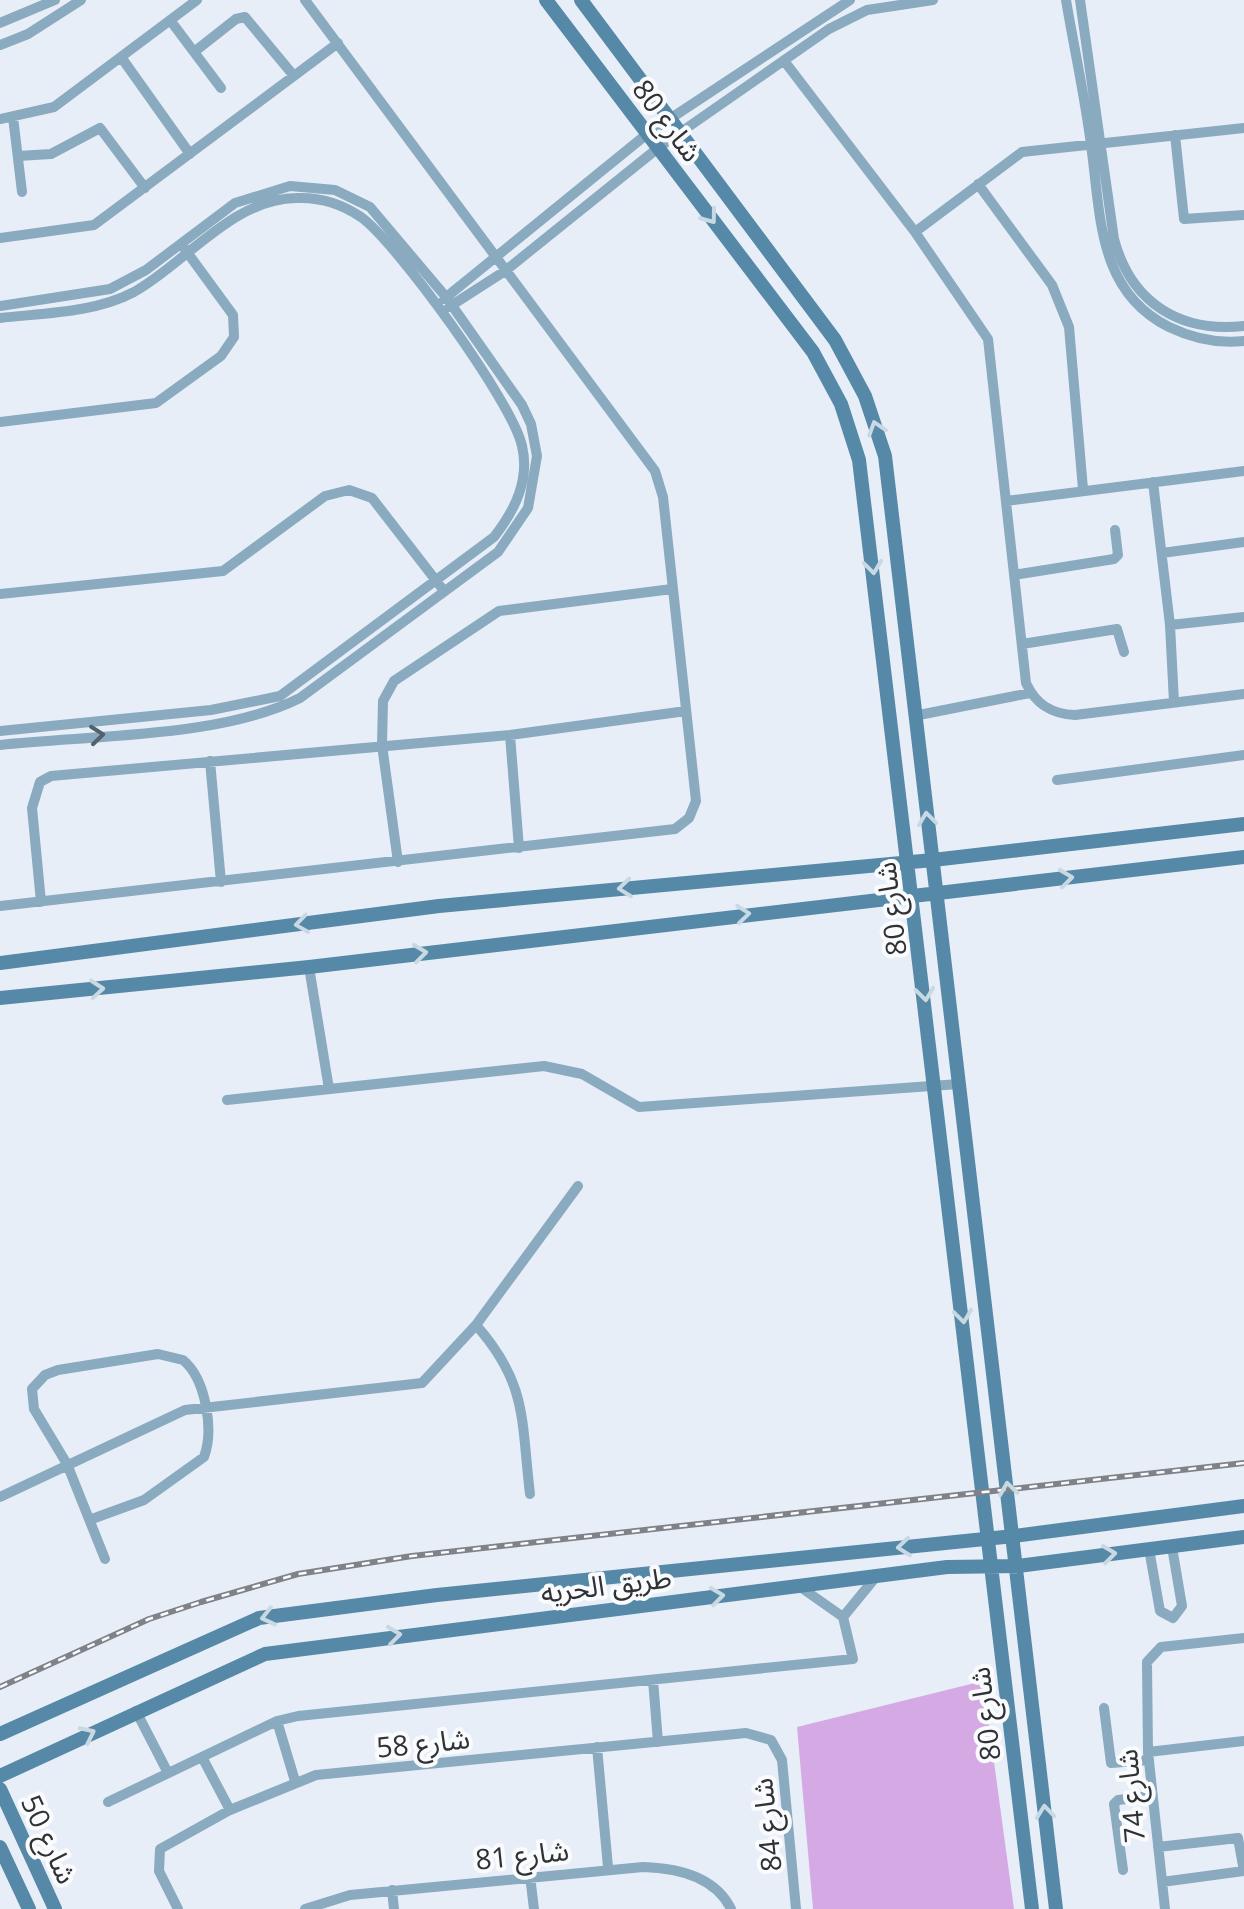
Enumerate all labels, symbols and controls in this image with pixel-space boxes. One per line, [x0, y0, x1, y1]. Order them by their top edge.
street label: شارع 80 [622, 71, 711, 171]
one-way arrow [699, 206, 716, 224]
one-way arrow [868, 420, 888, 437]
one-way arrow [862, 559, 883, 575]
one-way arrow [89, 725, 105, 746]
one-way arrow [918, 811, 939, 827]
street label: شارع 80 [865, 860, 918, 958]
one-way arrow [1058, 868, 1074, 889]
one-way arrow [616, 877, 632, 898]
one-way arrow [735, 904, 751, 925]
one-way arrow [294, 913, 310, 934]
one-way arrow [412, 943, 428, 964]
one-way arrow [89, 978, 105, 1000]
one-way arrow [914, 986, 935, 1002]
one-way arrow [952, 1309, 973, 1325]
one-way arrow [999, 1481, 1020, 1498]
one-way arrow [896, 1536, 912, 1557]
one-way arrow [1102, 1544, 1118, 1565]
street label: طريق الحريه [538, 1557, 674, 1611]
one-way arrow [708, 1586, 725, 1607]
one-way arrow [260, 1606, 277, 1627]
one-way arrow [387, 1625, 403, 1646]
street label: شارع 80 [959, 1665, 1012, 1763]
street label: شارع 58 [374, 1718, 472, 1769]
one-way arrow [78, 1727, 96, 1747]
street label: شارع 74 [1107, 1747, 1156, 1844]
street label: شارع 84 [742, 1776, 793, 1874]
street label: شارع 50 [10, 1788, 87, 1891]
one-way arrow [1035, 1804, 1056, 1820]
street label: شارع 81 [473, 1830, 571, 1881]

